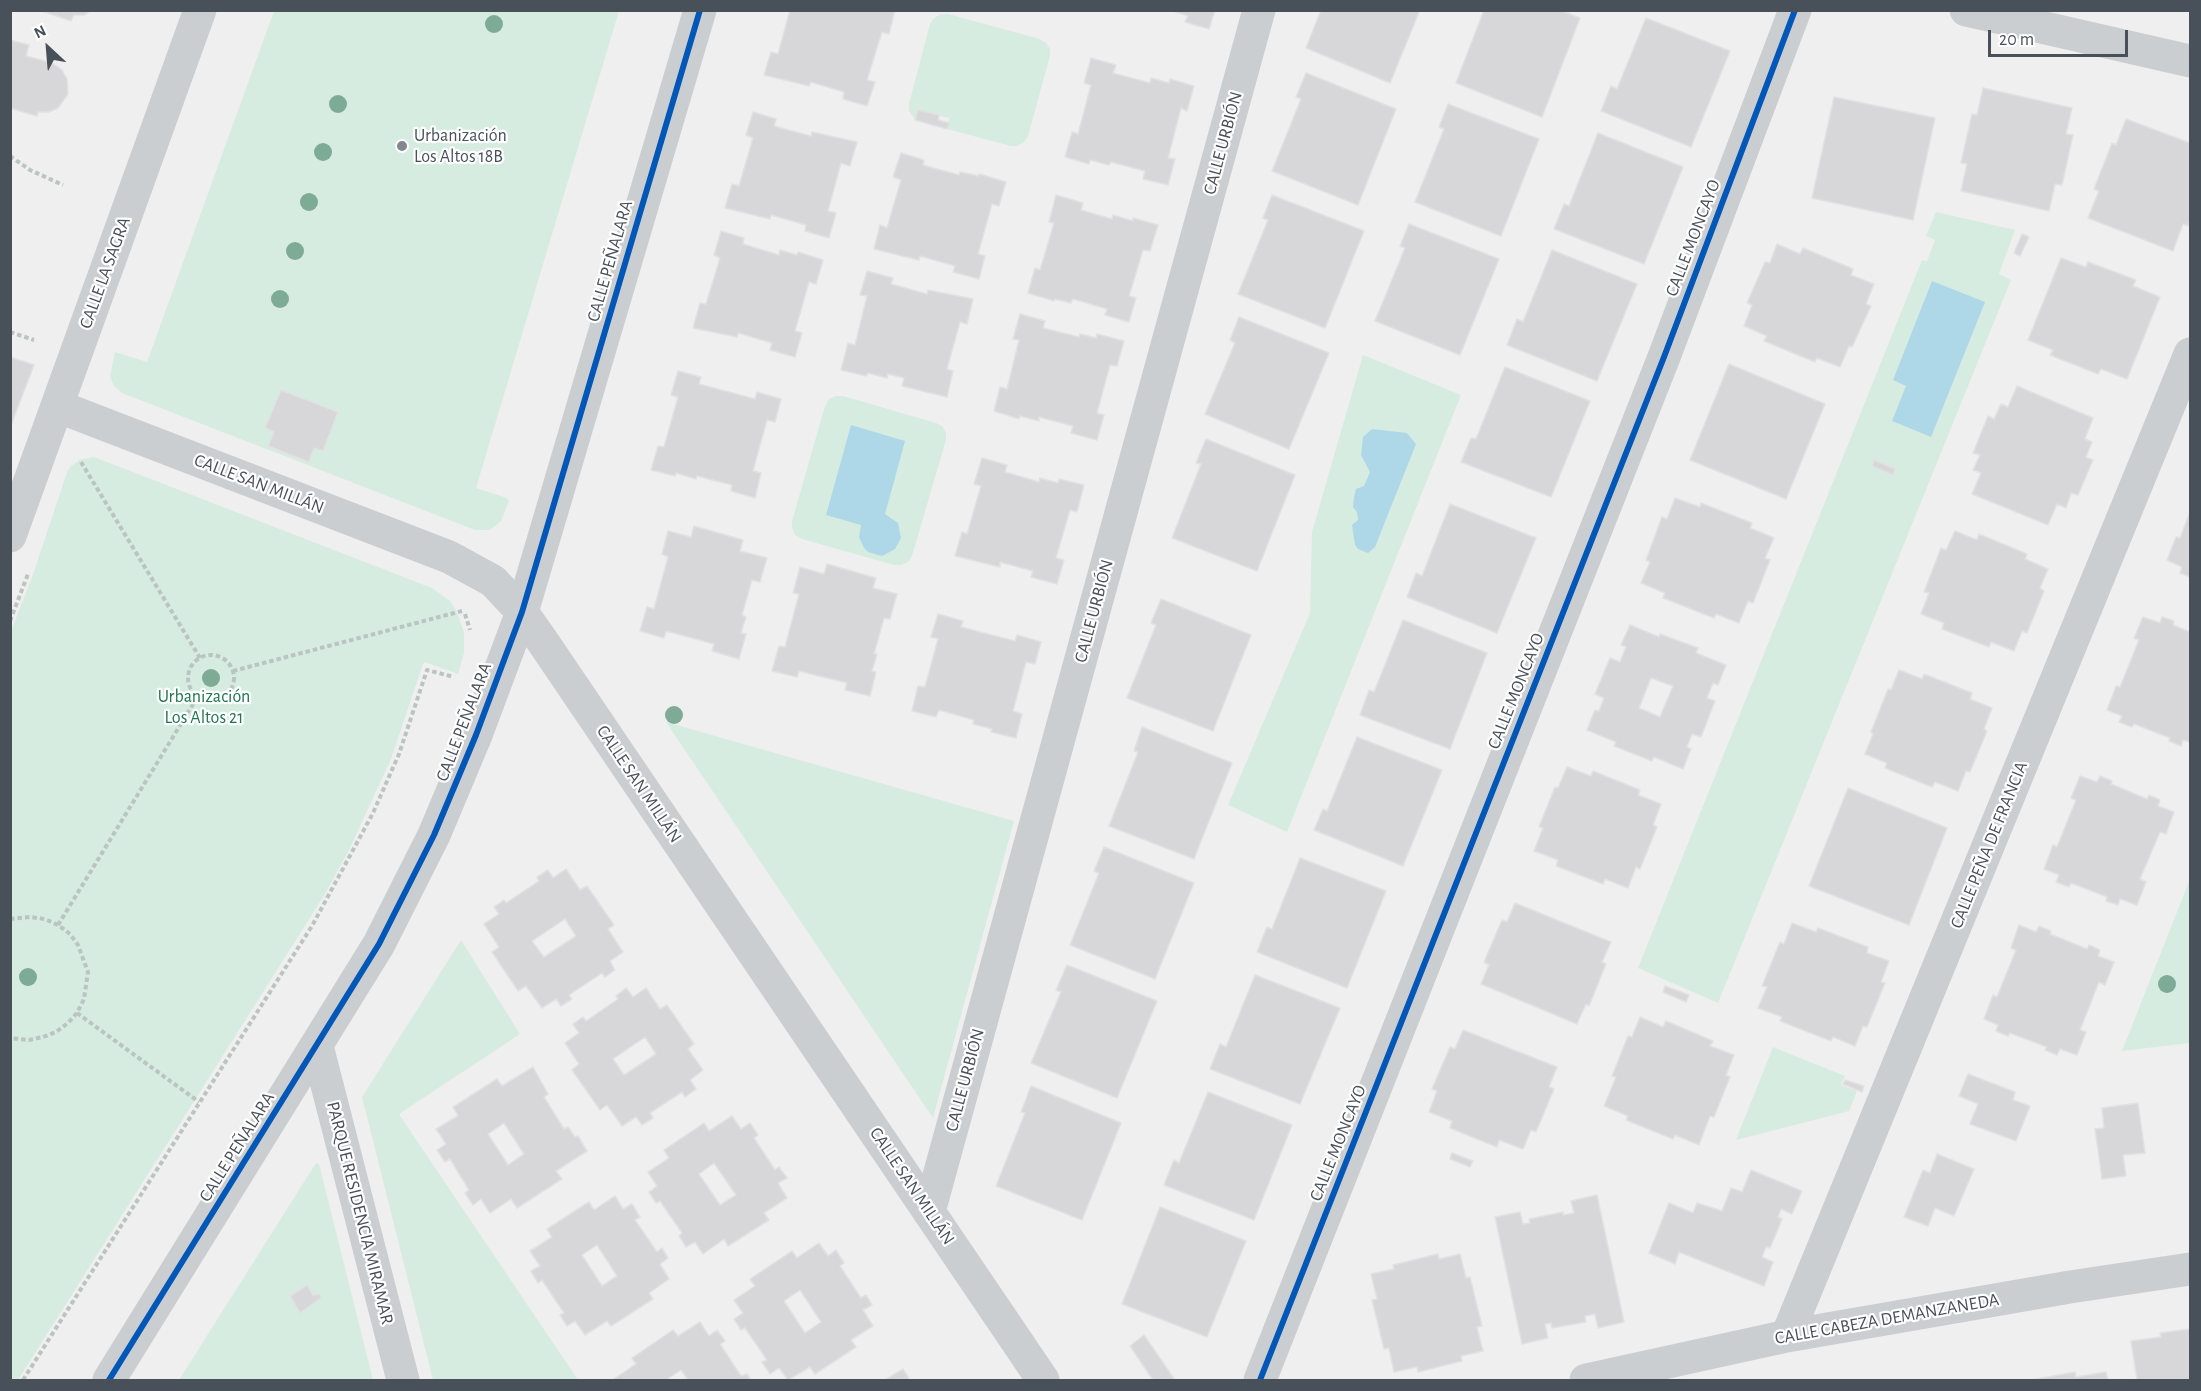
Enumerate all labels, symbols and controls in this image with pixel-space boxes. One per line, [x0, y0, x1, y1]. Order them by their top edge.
north arrow [18, 18, 78, 78]
scale bar [1991, 18, 2130, 56]
text: N [32, 22, 49, 41]
text: 20 m [1999, 31, 2034, 49]
street label: CALLE URBIÓN [1199, 89, 1247, 197]
place label: Urbanización Los Altos 18B [414, 125, 507, 168]
marker: Urbanización Los Altos 18B [395, 139, 409, 153]
street label: CALLE MONCAYO [1661, 177, 1725, 299]
street label: CALLE PEÑALARA [582, 198, 638, 324]
street label: CALLE LA SAGRA [75, 214, 135, 332]
street label: CALLE SAN MILLÁN [191, 449, 327, 519]
street label: CALLE URBIÓN [1070, 557, 1118, 665]
street label: CALLE MONCAYO [1483, 630, 1549, 752]
street label: CALLE PEÑALARA [431, 660, 497, 784]
park label: Urbanización Los Altos 21 [158, 686, 250, 728]
street label: CALLE SAN MILLÁN [592, 721, 686, 847]
street label: CALLE PEÑA DE FRANCIA [1946, 758, 2032, 932]
street label: CALLE URBIÓN [941, 1026, 989, 1134]
street label: CALLE MONCAYO [1305, 1082, 1371, 1204]
street label: CALLE PEÑALARA [195, 1088, 279, 1206]
street label: PARQUE RESIDENCIA MIRAMAR [322, 1099, 398, 1327]
street label: CALLE SAN MILLÁN [865, 1123, 959, 1249]
street label: CALLE CABEZA DEMANZANEDA [1773, 1289, 2001, 1349]

